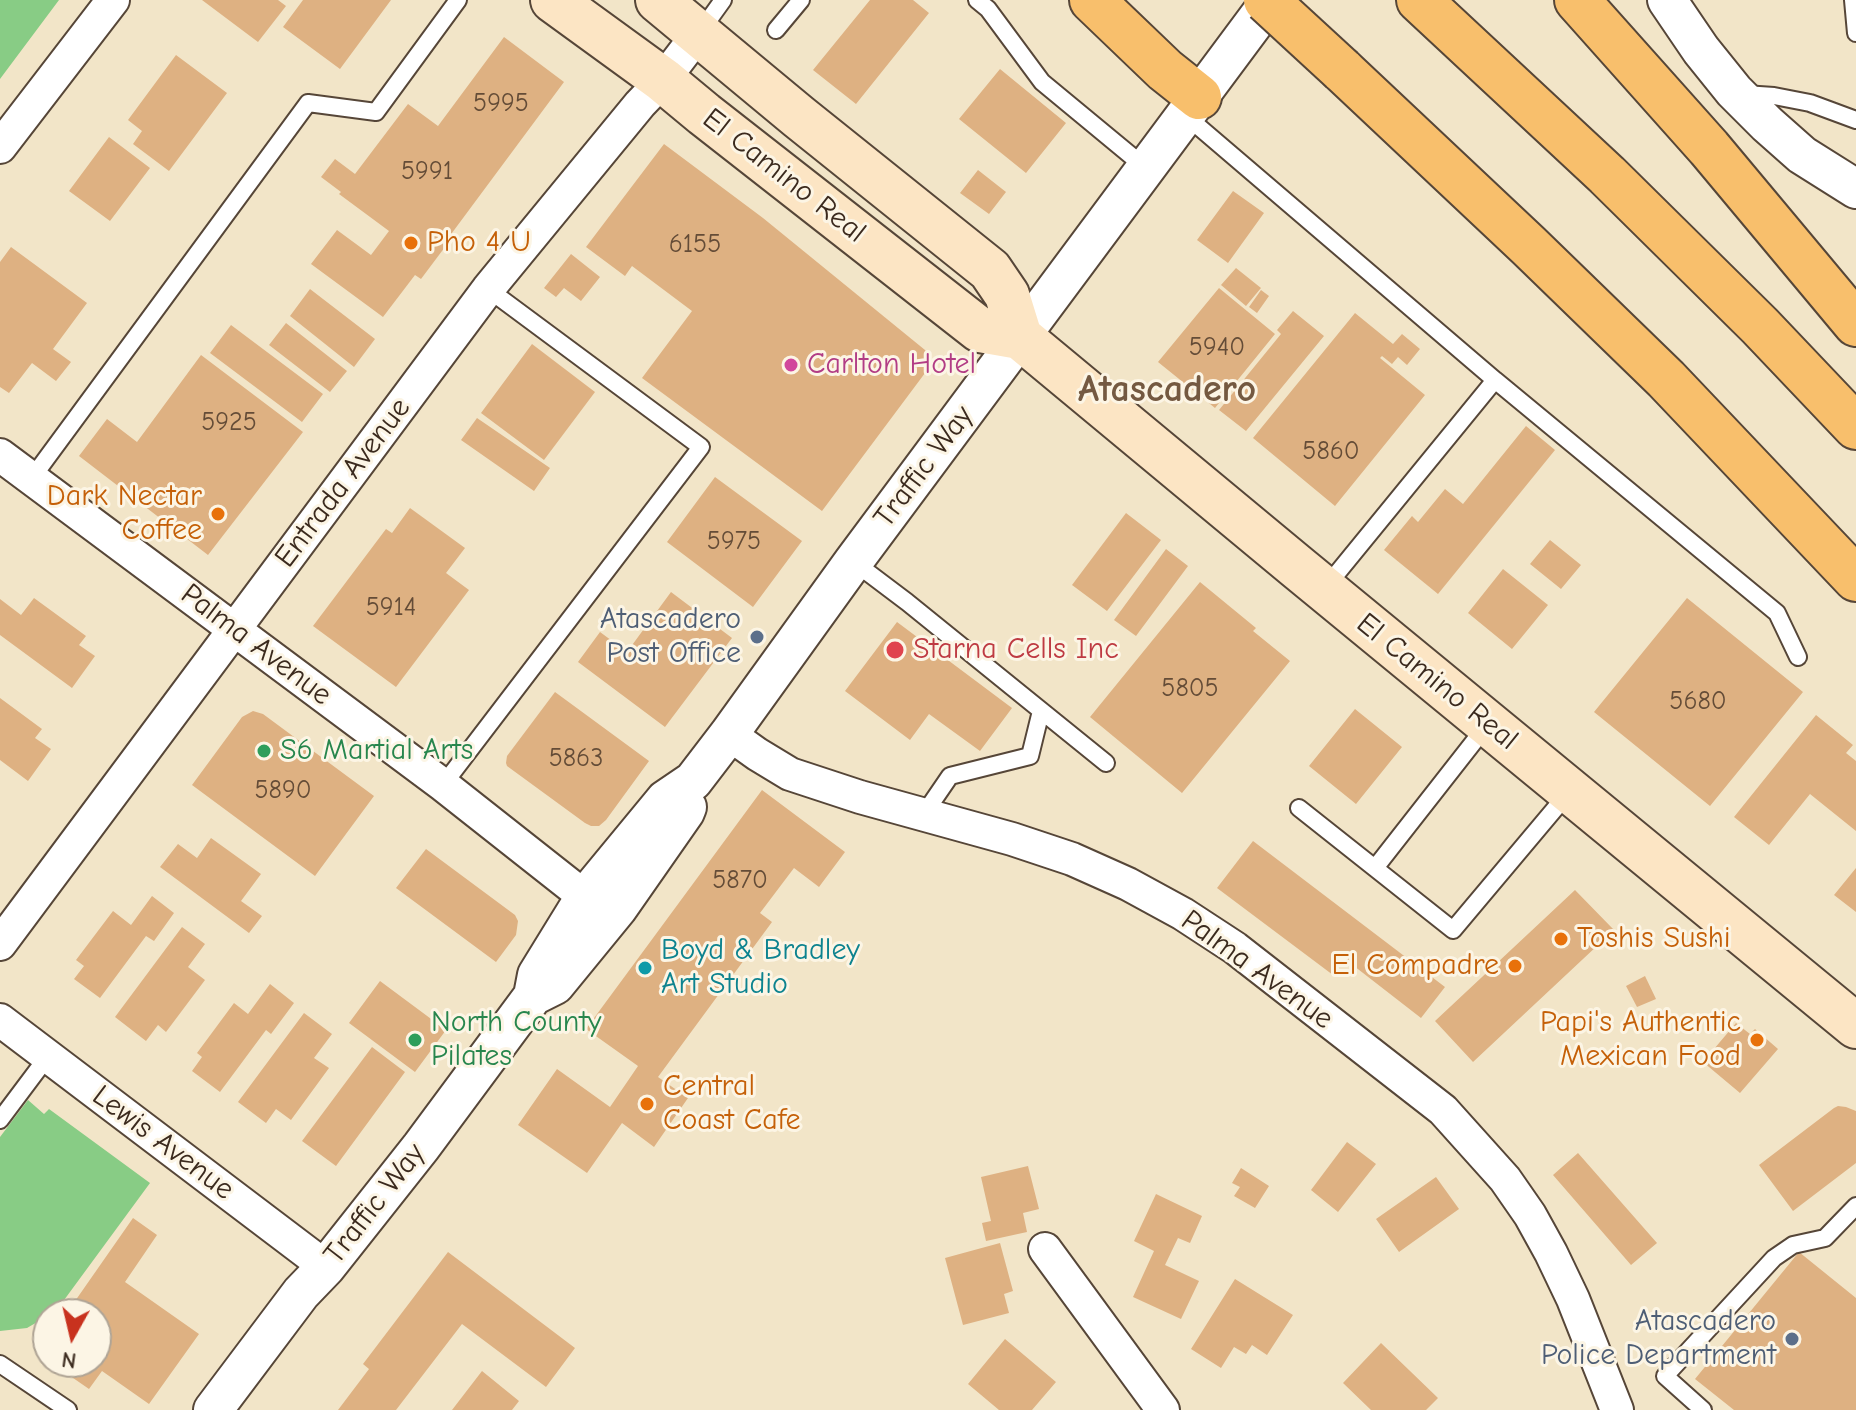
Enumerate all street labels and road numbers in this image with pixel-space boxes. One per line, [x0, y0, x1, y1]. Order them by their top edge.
street label: El Camino Real [695, 101, 873, 251]
street label: Entrada Avenue [268, 391, 418, 575]
street label: Traffic Way [866, 399, 982, 535]
street label: Palma Avenue [174, 577, 338, 713]
street label: El Camino Real [1349, 606, 1525, 758]
street label: Palma Avenue [1174, 903, 1340, 1037]
street label: Lewis Avenue [85, 1078, 241, 1208]
street label: Traffic Way [317, 1136, 433, 1272]

